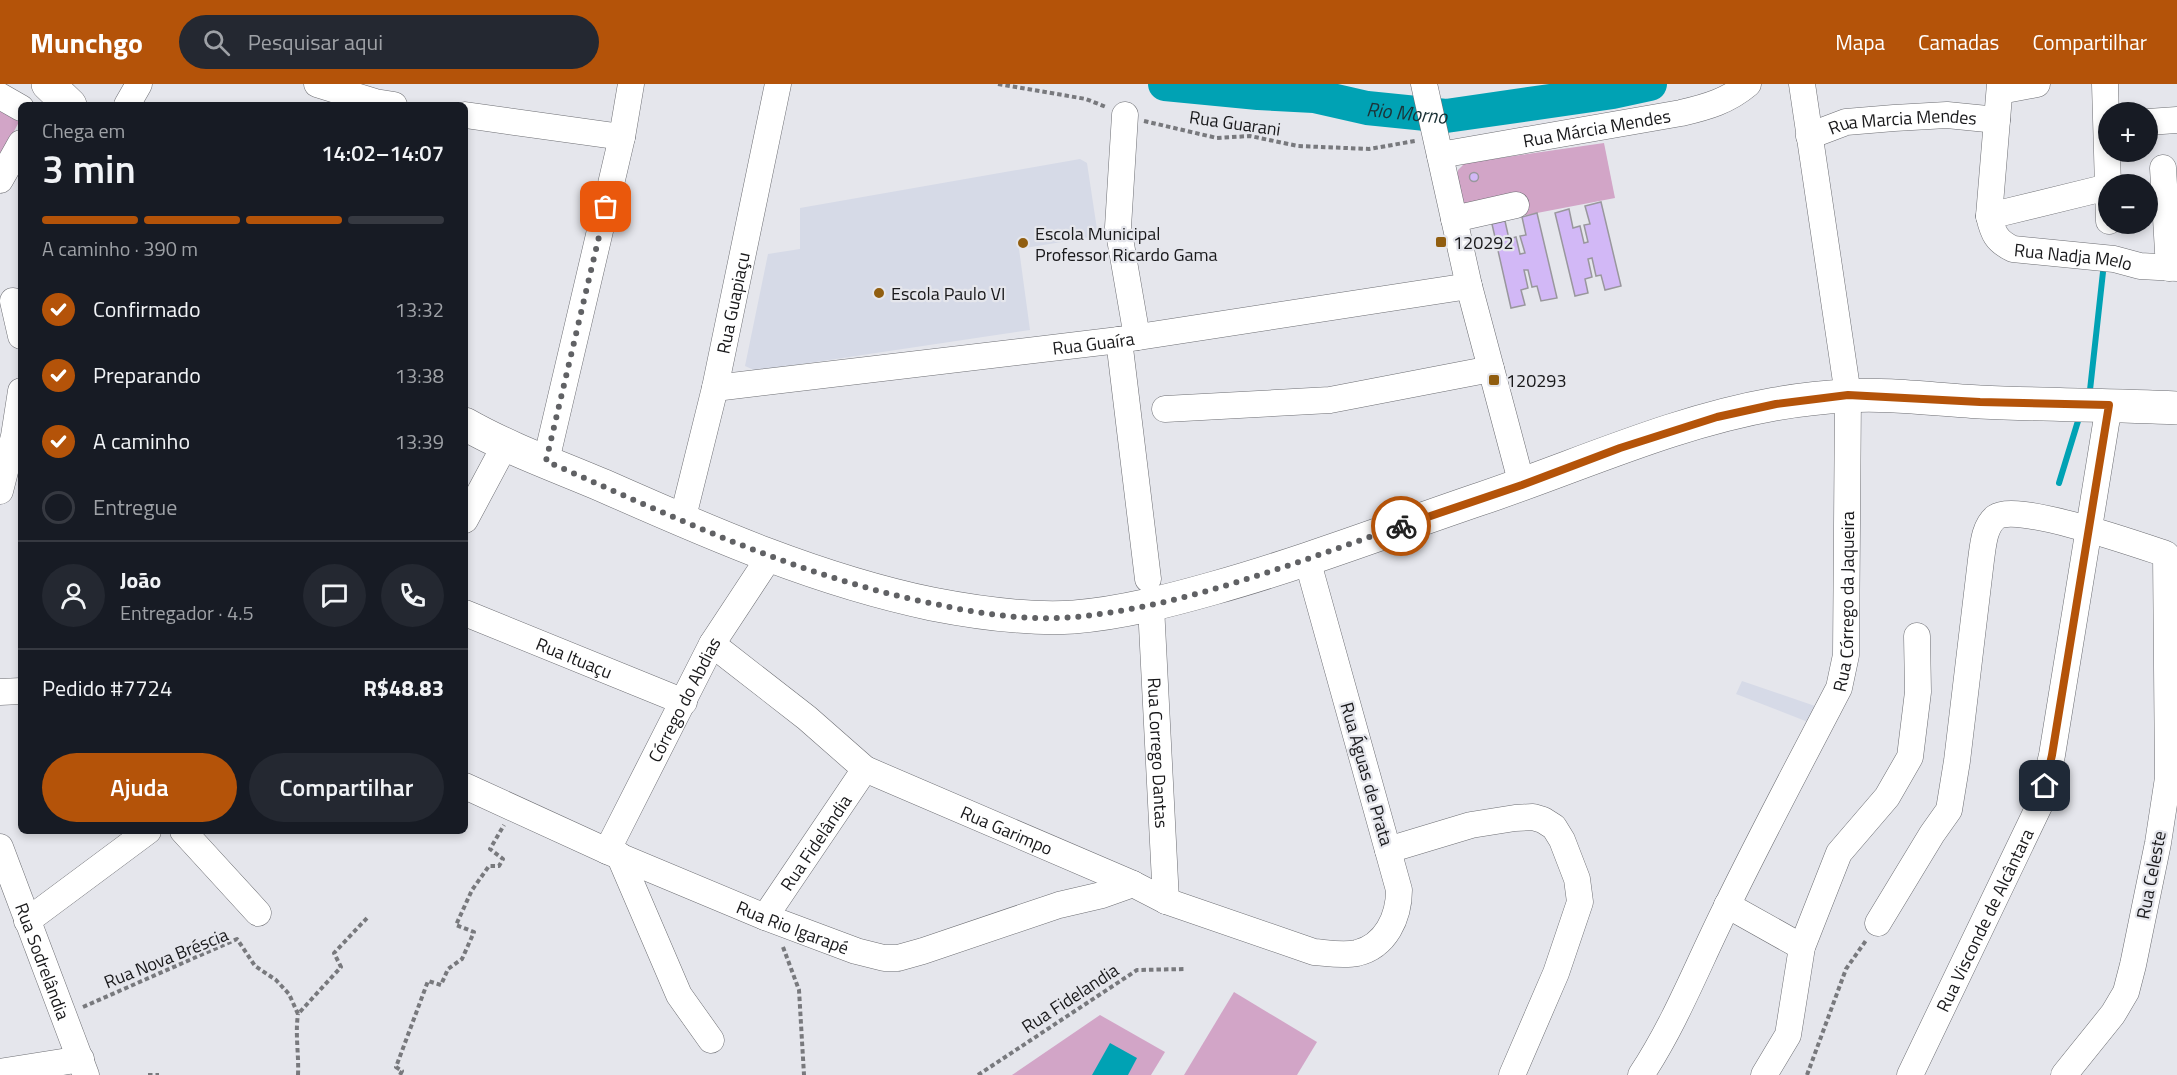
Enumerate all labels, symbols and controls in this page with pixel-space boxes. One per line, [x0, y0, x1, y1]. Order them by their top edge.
search box [179, 15, 599, 69]
text: Munchgo [30, 21, 143, 64]
text: Pesquisar aqui [248, 25, 383, 59]
icon: search [200, 26, 233, 59]
text: Mapa [1835, 26, 1885, 58]
text: Camadas [1918, 26, 1999, 58]
text: Compartilhar [2032, 26, 2147, 58]
water label: Rio Morno [1365, 93, 1450, 132]
street label: Rua Marcia Mendes [1824, 101, 1978, 141]
street label: Rua Márcia Mendes [1521, 102, 1673, 154]
map controls [2098, 102, 2158, 234]
button: + [2098, 102, 2158, 162]
street label: Rua Guarani [1188, 103, 1282, 143]
text: Chega em [42, 115, 125, 146]
text: 14:02–14:07 [321, 136, 444, 170]
text: 3 min [42, 139, 136, 198]
button: − [2098, 174, 2158, 234]
pin [580, 181, 631, 232]
icon: bag [589, 190, 622, 223]
place label: Escola Municipal Professor Ricardo Gama [1035, 220, 1218, 268]
place label: 120292 [1453, 229, 1513, 256]
text: A caminho · 390 m [42, 233, 198, 264]
marker: 120292 [1434, 235, 1448, 249]
marker: Escola Municipal Professor Ricardo Gama [1016, 236, 1030, 250]
street label: Rua Nadja Melo [2013, 236, 2136, 277]
street label: Rua Guapiaçu [709, 250, 756, 356]
place label: Escola Paulo VI [891, 280, 1005, 307]
marker: Escola Paulo VI [872, 286, 886, 300]
text: Confirmado [93, 292, 201, 326]
icon: check [42, 293, 75, 326]
text: 13:32 [395, 294, 444, 325]
street label: Rua Guaíra [1051, 324, 1136, 361]
text: Preparando [93, 358, 201, 392]
icon: check [42, 359, 75, 392]
text: 13:38 [395, 360, 444, 391]
place label: 120293 [1506, 367, 1566, 394]
marker: 120293 [1487, 373, 1501, 387]
text: A caminho [93, 424, 190, 458]
icon: check [42, 425, 75, 458]
text: 13:39 [395, 426, 444, 457]
text: Entregue [93, 490, 177, 524]
courier [1371, 496, 1431, 556]
icon: bike [1385, 510, 1418, 543]
street label: Rua Córrego da Jaqueira [1825, 511, 1861, 694]
text: João [120, 563, 161, 597]
button: person [42, 564, 105, 627]
button: chat [303, 564, 366, 627]
button: phone [381, 564, 444, 627]
text: Entregador · 4.5 [120, 597, 254, 628]
street label: Rua Ituaçu [532, 630, 617, 685]
street label: Córrego do Abdias [641, 631, 727, 767]
text: Pedido #7724 [42, 671, 172, 705]
text: R$48.83 [363, 671, 444, 705]
street label: Rua Corrego Dantas [1141, 677, 1176, 829]
street label: Rua Águas de Prata [1334, 699, 1400, 849]
button: Ajuda [42, 753, 237, 822]
button: Compartilhar [249, 753, 444, 822]
pin [2019, 760, 2070, 811]
icon: home [2028, 769, 2061, 802]
street label: Rua Fidelândia [773, 789, 858, 896]
street label: Rua Garimpo [956, 798, 1057, 862]
street label: Rua Visconde de Alcântara [1929, 824, 2040, 1016]
street label: Rua Celeste [2129, 829, 2173, 921]
street label: Rua Rio Igarapé [732, 893, 853, 961]
street label: Rua Sodrelândia [9, 899, 77, 1023]
street label: Rua Nova Bréscia [100, 921, 232, 995]
street label: Rua Fidelandia [1016, 956, 1124, 1040]

